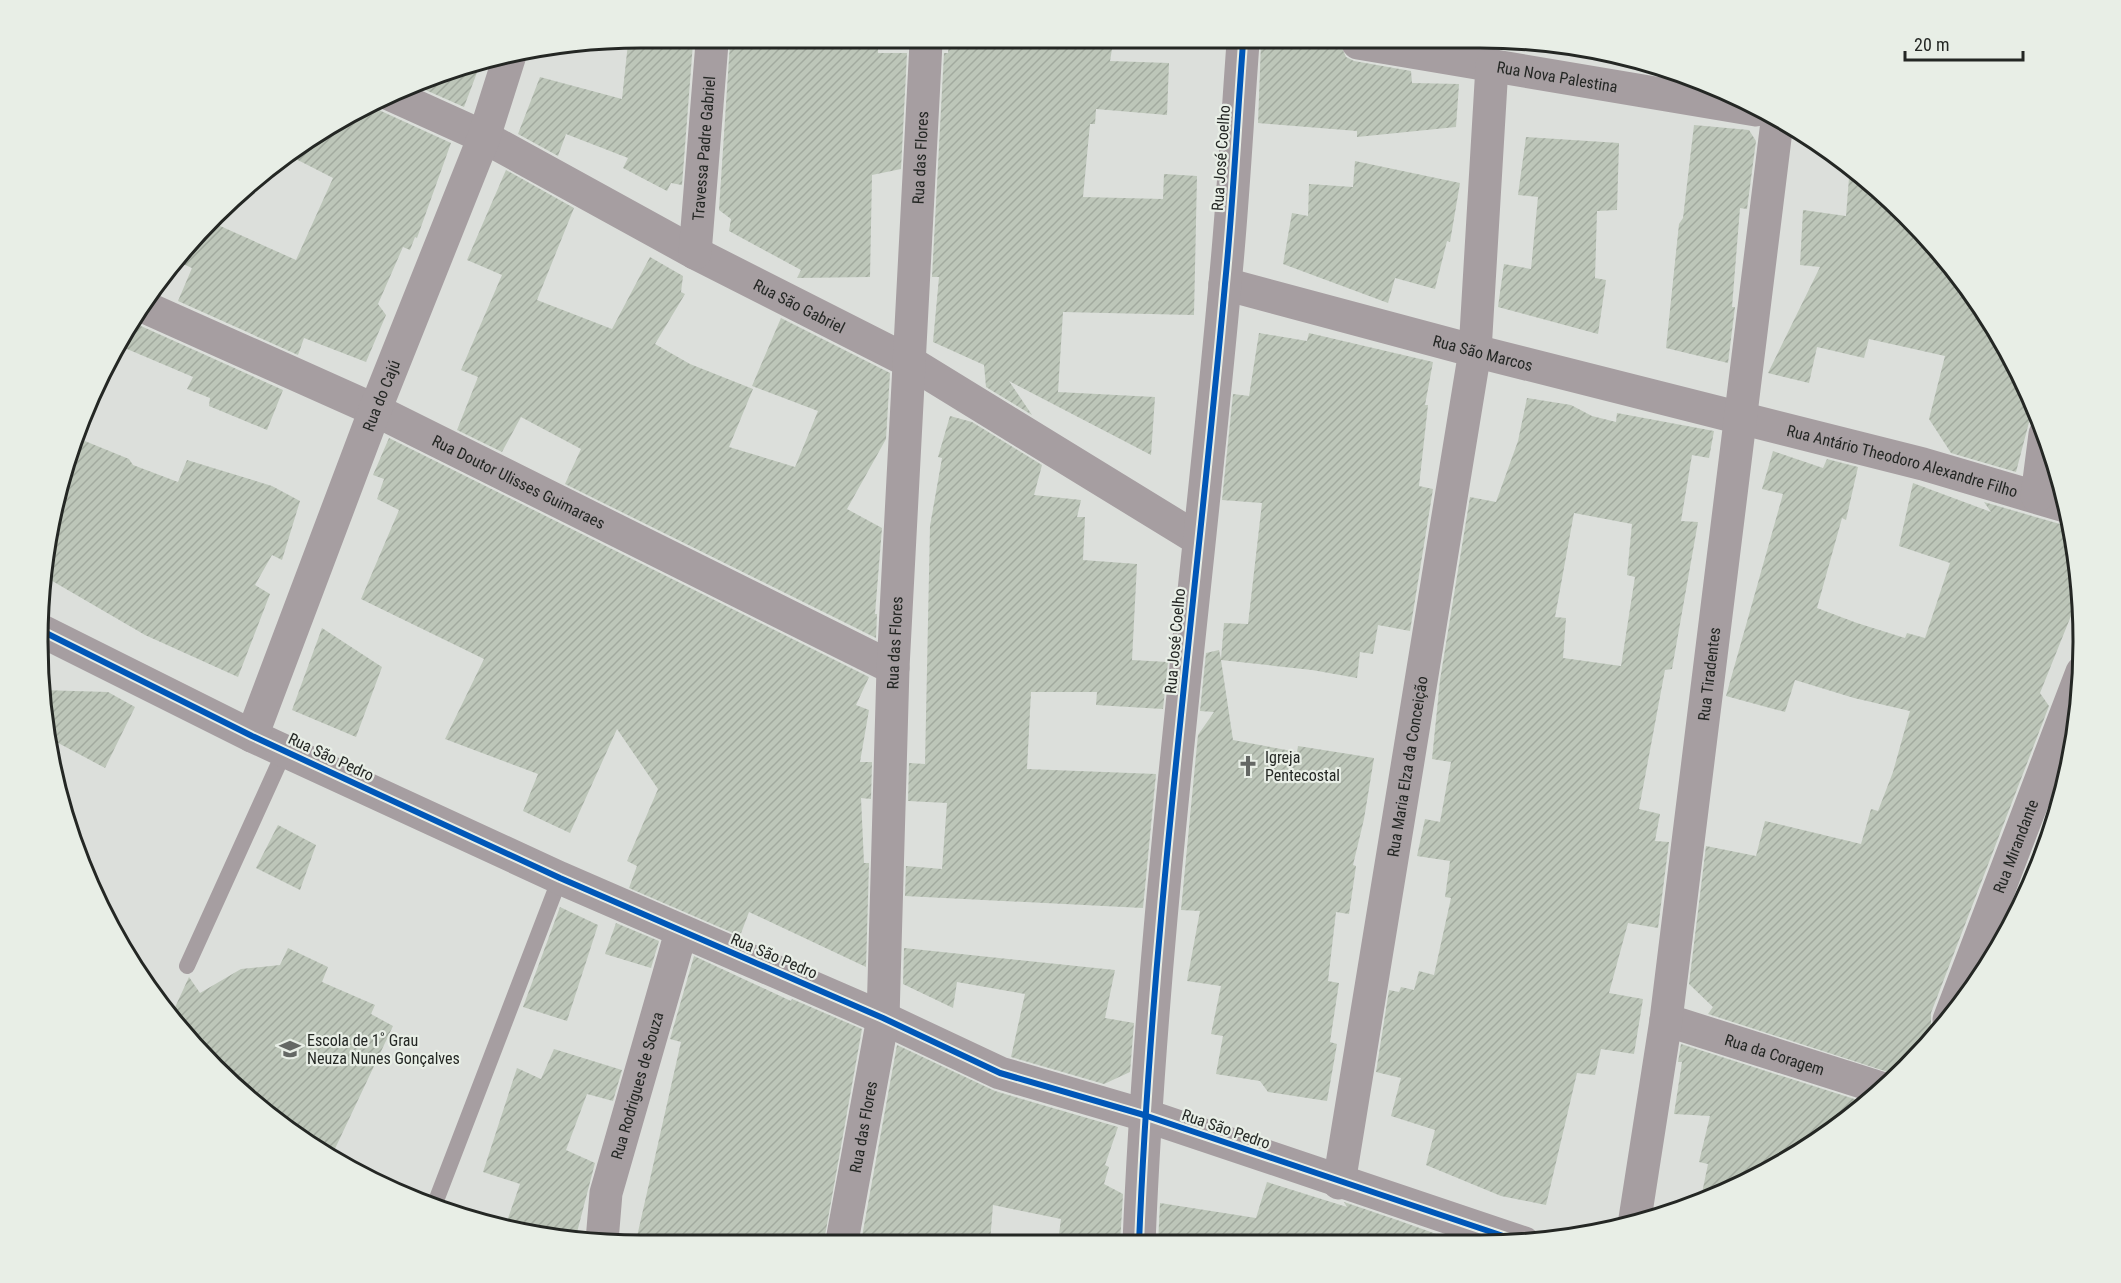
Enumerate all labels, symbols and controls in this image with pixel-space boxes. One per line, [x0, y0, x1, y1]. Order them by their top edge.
scale bar [1905, 24, 2024, 62]
text: 20 m [1914, 34, 1949, 55]
street label: Rua Nova Palestina [1495, 57, 1619, 96]
street label: Travessa Padre Gabriel [688, 75, 719, 221]
street label: Rua José Coelho [1208, 105, 1234, 211]
street label: Rua das Flores [908, 111, 932, 205]
street label: Rua São Gabriel [750, 275, 848, 337]
street label: Rua São Marcos [1431, 331, 1535, 375]
street label: Rua do Cajú [358, 357, 404, 434]
street label: Rua Antário Theodoro Alexandre Filho [1785, 421, 2020, 501]
street label: Rua Doutor Ulisses Guimaraes [429, 431, 608, 533]
street label: Rua José Coelho [1161, 587, 1189, 695]
street label: Rua das Flores [883, 596, 906, 690]
street label: Rua Tiradentes [1694, 626, 1724, 722]
street label: Rua Maria Elza da Conceição [1383, 675, 1431, 858]
street label: Rua São Pedro [285, 729, 377, 785]
place label: Igreja Pentecostal [1265, 748, 1340, 785]
church icon: Igreja Pentecostal [1236, 754, 1260, 778]
street label: Rua Mirandante [1989, 797, 2042, 896]
street label: Rua São Pedro [728, 929, 820, 983]
street label: Rua Rodrigues de Souza [607, 1010, 667, 1161]
street label: Rua da Coragem [1722, 1030, 1827, 1079]
place label: Escola de 1˚ Grau Neuza Nunes Gonçalves [307, 1031, 460, 1068]
school or university icon: Escola de 1˚ Grau Neuza Nunes Gonçalves [278, 1037, 302, 1061]
street label: Rua das Flores [845, 1079, 881, 1174]
street label: Rua São Pedro [1179, 1105, 1273, 1153]

